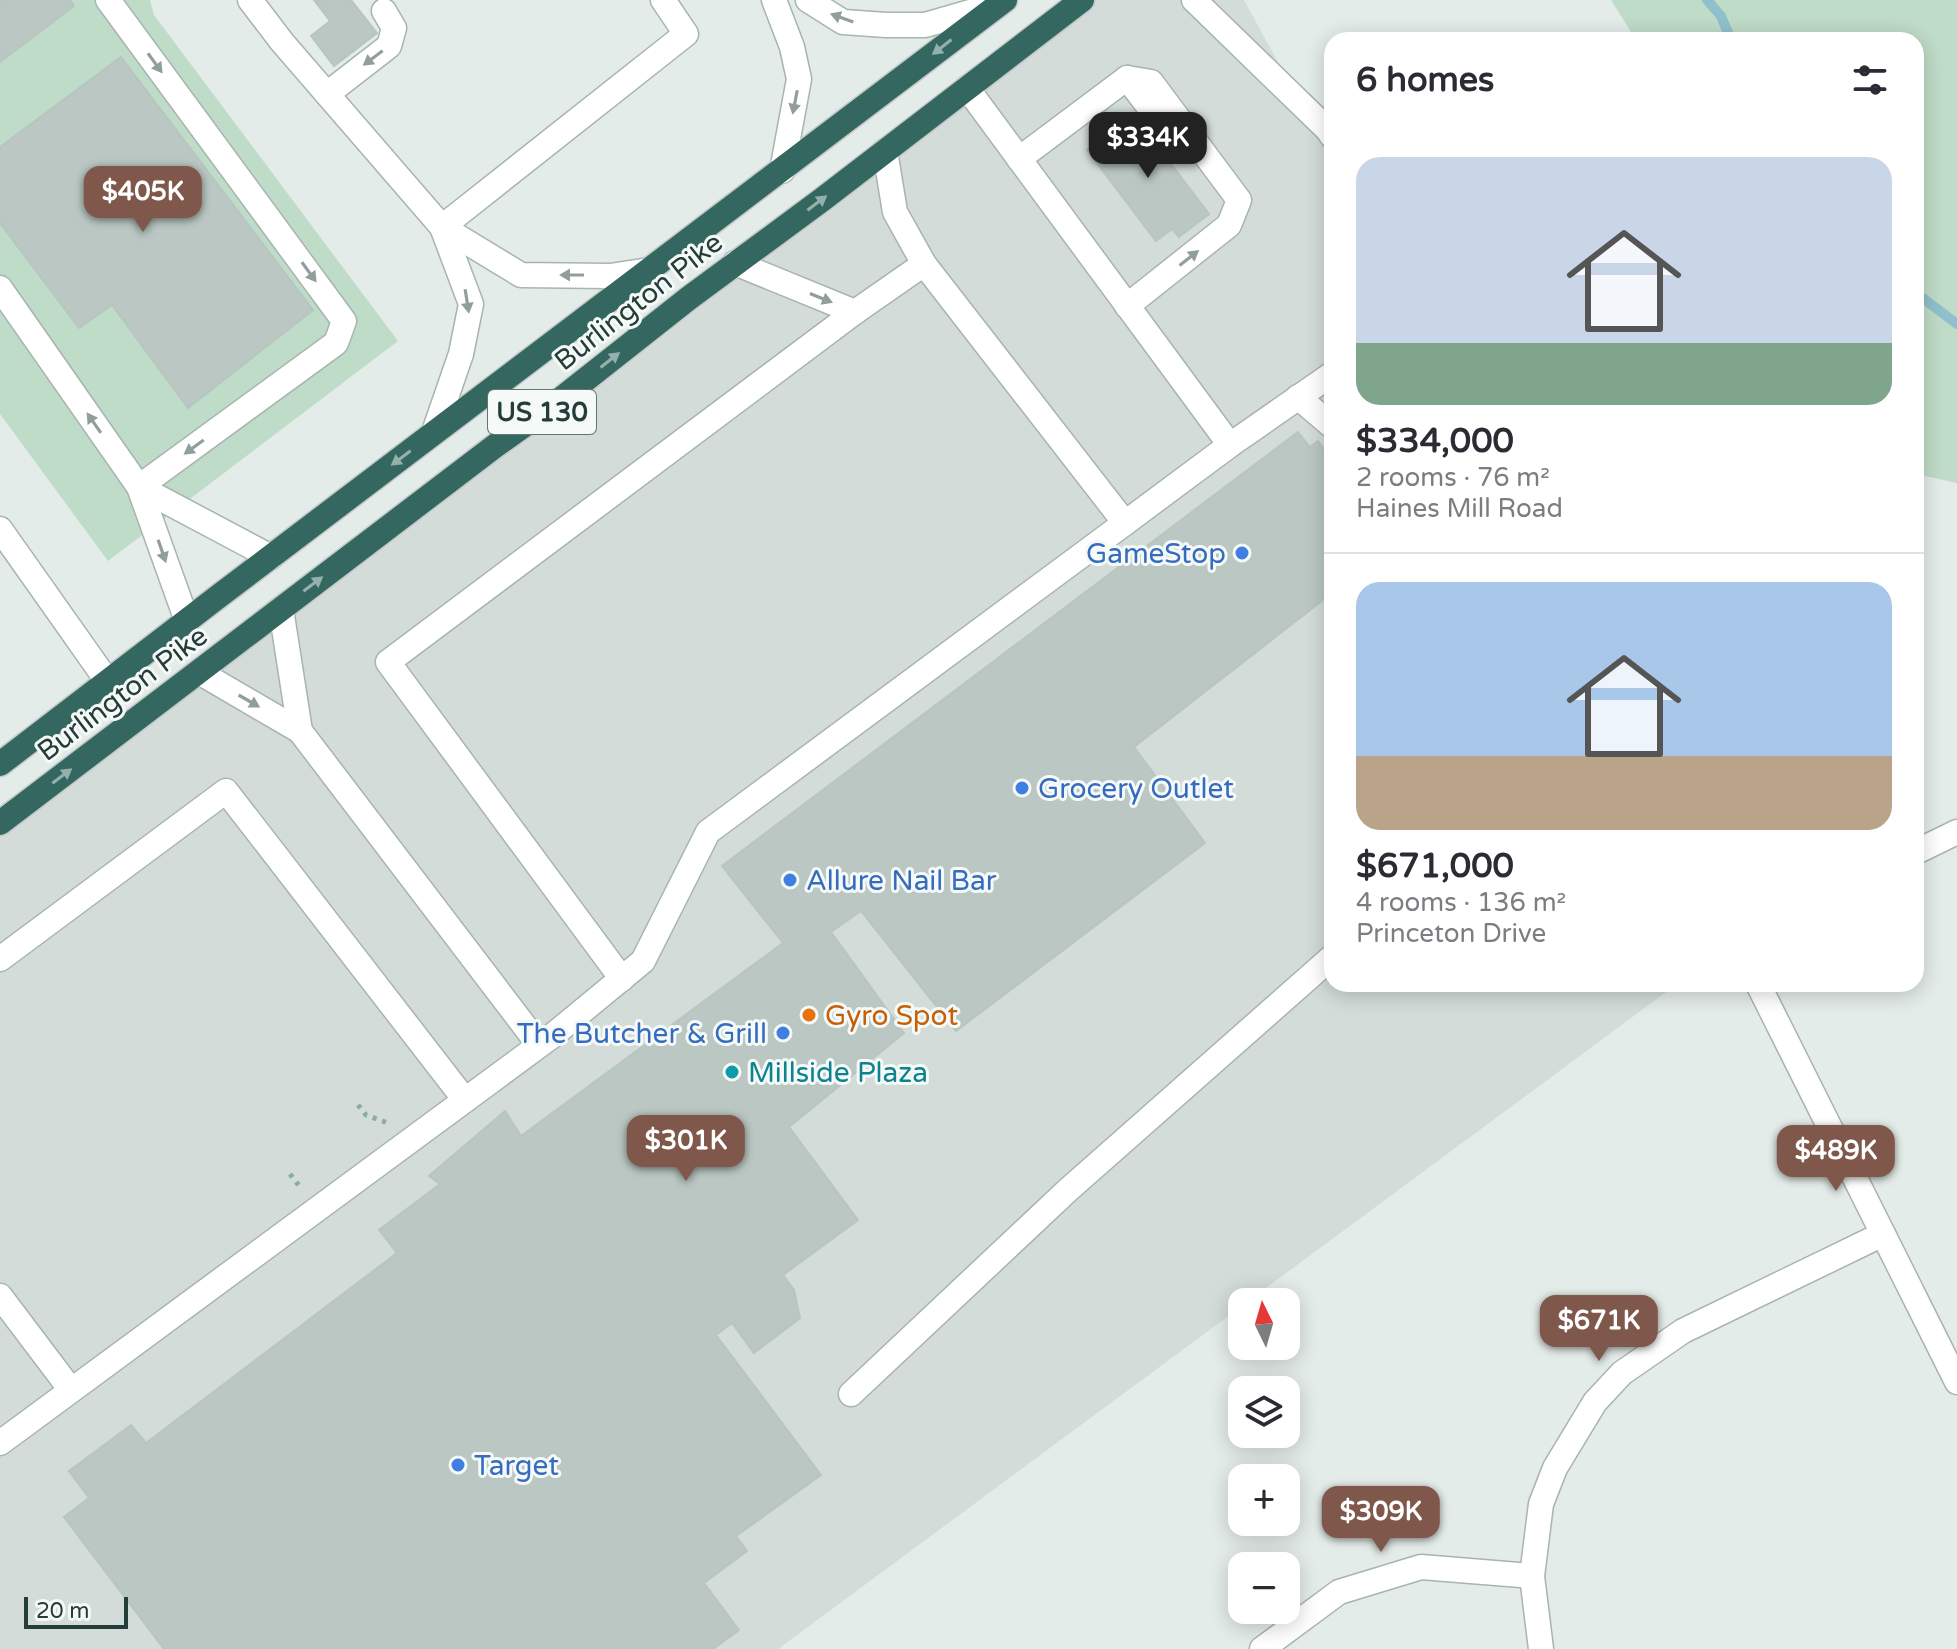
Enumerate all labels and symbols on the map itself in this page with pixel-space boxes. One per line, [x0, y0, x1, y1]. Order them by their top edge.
one-way arrow [830, 12, 854, 24]
one-way arrow [932, 39, 952, 55]
one-way arrow [363, 50, 383, 66]
one-way arrow [146, 52, 162, 73]
one-way arrow [788, 89, 800, 114]
pin: $334K [1092, 112, 1204, 180]
pin: $405K [87, 166, 199, 234]
one-way arrow [807, 195, 827, 211]
street label: Burlington Pike [548, 226, 729, 378]
one-way arrow [1179, 250, 1199, 266]
one-way arrow [301, 261, 317, 283]
one-way arrow [559, 269, 584, 281]
one-way arrow [461, 288, 474, 313]
one-way arrow [809, 292, 833, 305]
one-way arrow [600, 352, 620, 369]
road number: US 130 [488, 390, 596, 434]
one-way arrow [87, 412, 102, 433]
one-way arrow [183, 439, 204, 454]
one-way arrow [390, 450, 411, 466]
place label: GameStop [1086, 537, 1226, 571]
one-way arrow [156, 540, 169, 564]
marker: GameStop [1233, 544, 1251, 562]
one-way arrow [303, 577, 324, 593]
street label: Burlington Pike [31, 619, 214, 769]
one-way arrow [238, 694, 260, 708]
one-way arrow [51, 768, 73, 784]
place label: Grocery Outlet [1038, 772, 1234, 806]
marker: Grocery Outlet [1013, 779, 1031, 797]
place label: Allure Nail Bar [806, 864, 997, 898]
marker: Allure Nail Bar [781, 871, 799, 889]
place label: Gyro Spot [825, 999, 958, 1033]
marker: Gyro Spot [800, 1006, 818, 1024]
place label: The Butcher & Grill [517, 1017, 767, 1051]
marker: The Butcher & Grill [774, 1024, 792, 1042]
place label: Millside Plaza [748, 1056, 928, 1090]
marker: Millside Plaza [723, 1063, 741, 1081]
pin: $301K [630, 1115, 742, 1183]
pin: $489K [1780, 1125, 1892, 1193]
north arrow [1228, 1288, 1300, 1360]
pin: $671K [1543, 1295, 1655, 1363]
place label: Target [474, 1449, 559, 1483]
marker: Target [449, 1456, 467, 1474]
pin: $309K [1325, 1486, 1437, 1554]
scale bar [24, 1593, 128, 1629]

